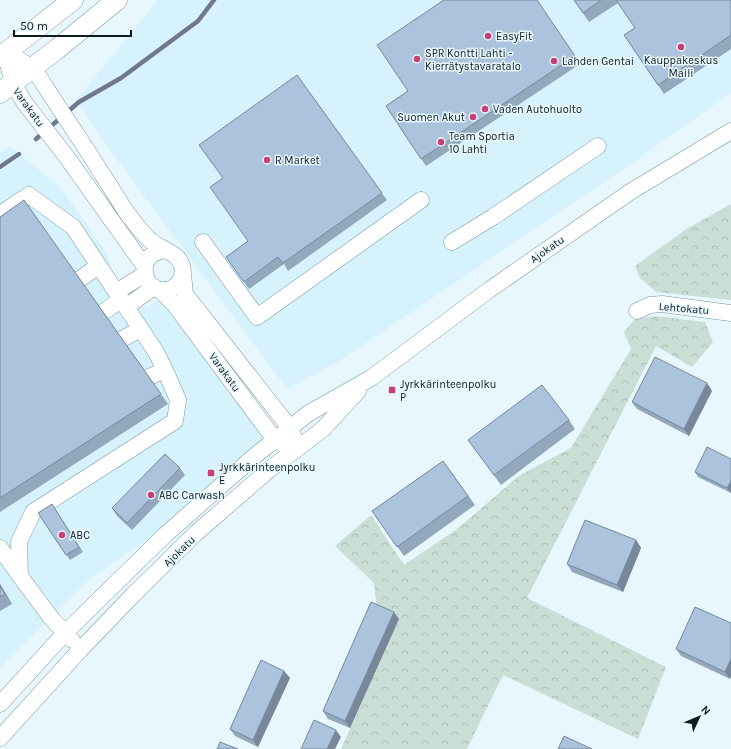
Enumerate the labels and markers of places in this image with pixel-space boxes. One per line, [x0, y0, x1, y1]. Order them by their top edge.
place label: EasyFit [496, 30, 532, 43]
marker: EasyFit [483, 31, 493, 41]
marker: Kauppakeskus Maili [676, 42, 686, 52]
place label: SPR Kontti Lahti - Kierrätystavaratalo [425, 47, 521, 73]
marker: SPR Kontti Lahti - Kierrätystavaratalo [412, 54, 422, 64]
place label: Kauppakeskus Maili [644, 54, 719, 80]
place label: Lahden Gentai [562, 55, 634, 68]
marker: Lahden Gentai [549, 56, 559, 66]
place label: Vaden Autohuolto [493, 103, 582, 116]
marker: Vaden Autohuolto [480, 104, 490, 114]
place label: Suomen Akut [397, 111, 465, 124]
marker: Suomen Akut [468, 112, 478, 122]
place label: Team Sportia 10 Lahti [449, 130, 515, 156]
marker: Team Sportia 10 Lahti [436, 137, 446, 147]
place label: R Market [275, 154, 320, 167]
marker: R Market [262, 155, 272, 165]
place label: Jyrkkärinteenpolku P [400, 378, 496, 404]
marker: Jyrkkärinteenpolku P [387, 385, 397, 395]
place label: Jyrkkärinteenpolku E [219, 461, 315, 487]
marker: Jyrkkärinteenpolku E [206, 468, 216, 478]
place label: ABC Carwash [159, 489, 225, 502]
marker: ABC Carwash [146, 490, 156, 500]
place label: ABC [70, 529, 90, 542]
marker: ABC [57, 530, 67, 540]

